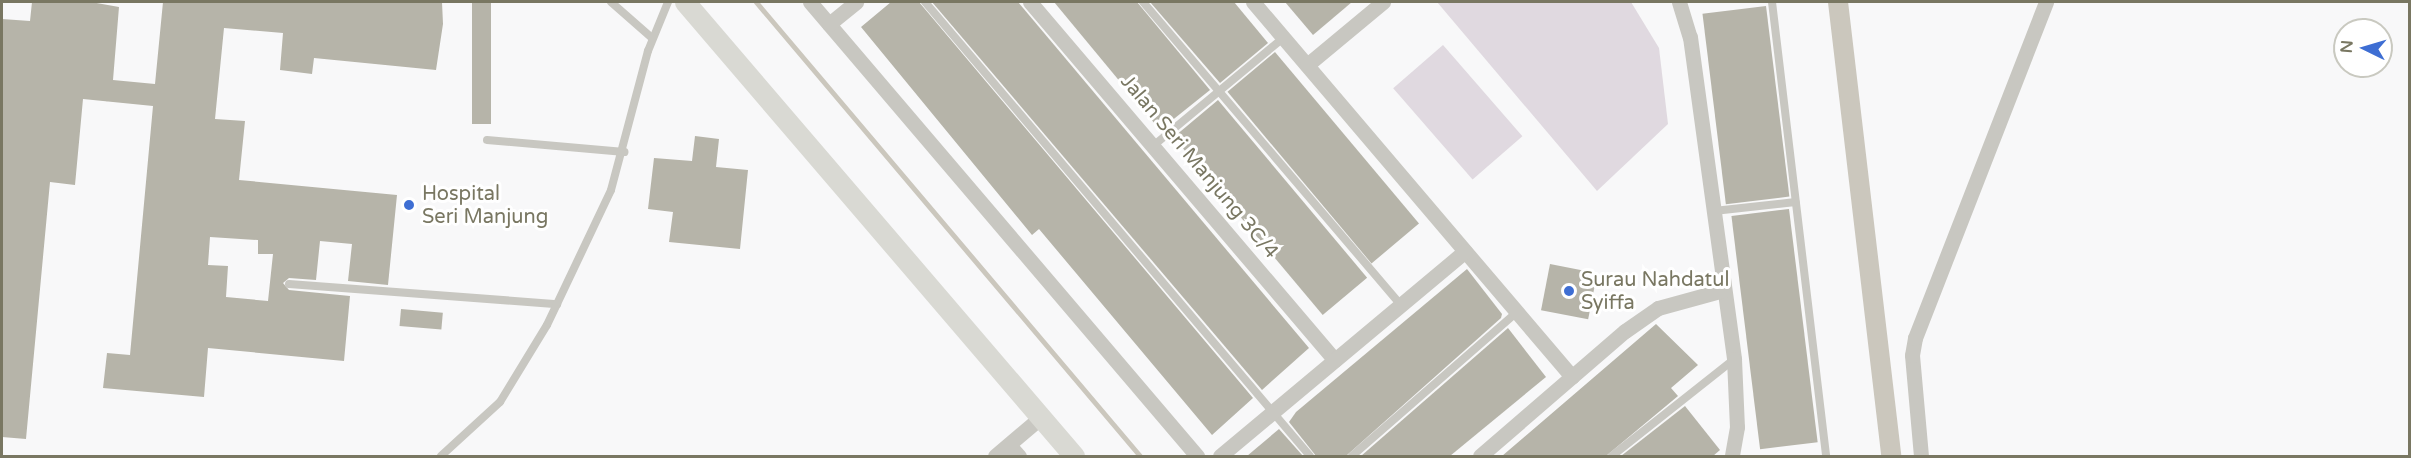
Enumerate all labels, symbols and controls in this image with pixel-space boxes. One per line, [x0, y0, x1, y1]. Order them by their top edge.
north arrow [2333, 18, 2393, 78]
text: N [2337, 39, 2358, 54]
street label: Jalan Seri Manjung 3C/4 [1115, 70, 1283, 264]
place label: Hospital Seri Manjung [422, 182, 548, 229]
marker: Hospital Seri Manjung [400, 196, 418, 214]
place label: Surau Nahdatul Syiffa [1581, 268, 1729, 315]
marker: Surau Nahdatul Syiffa [1562, 284, 1576, 298]

